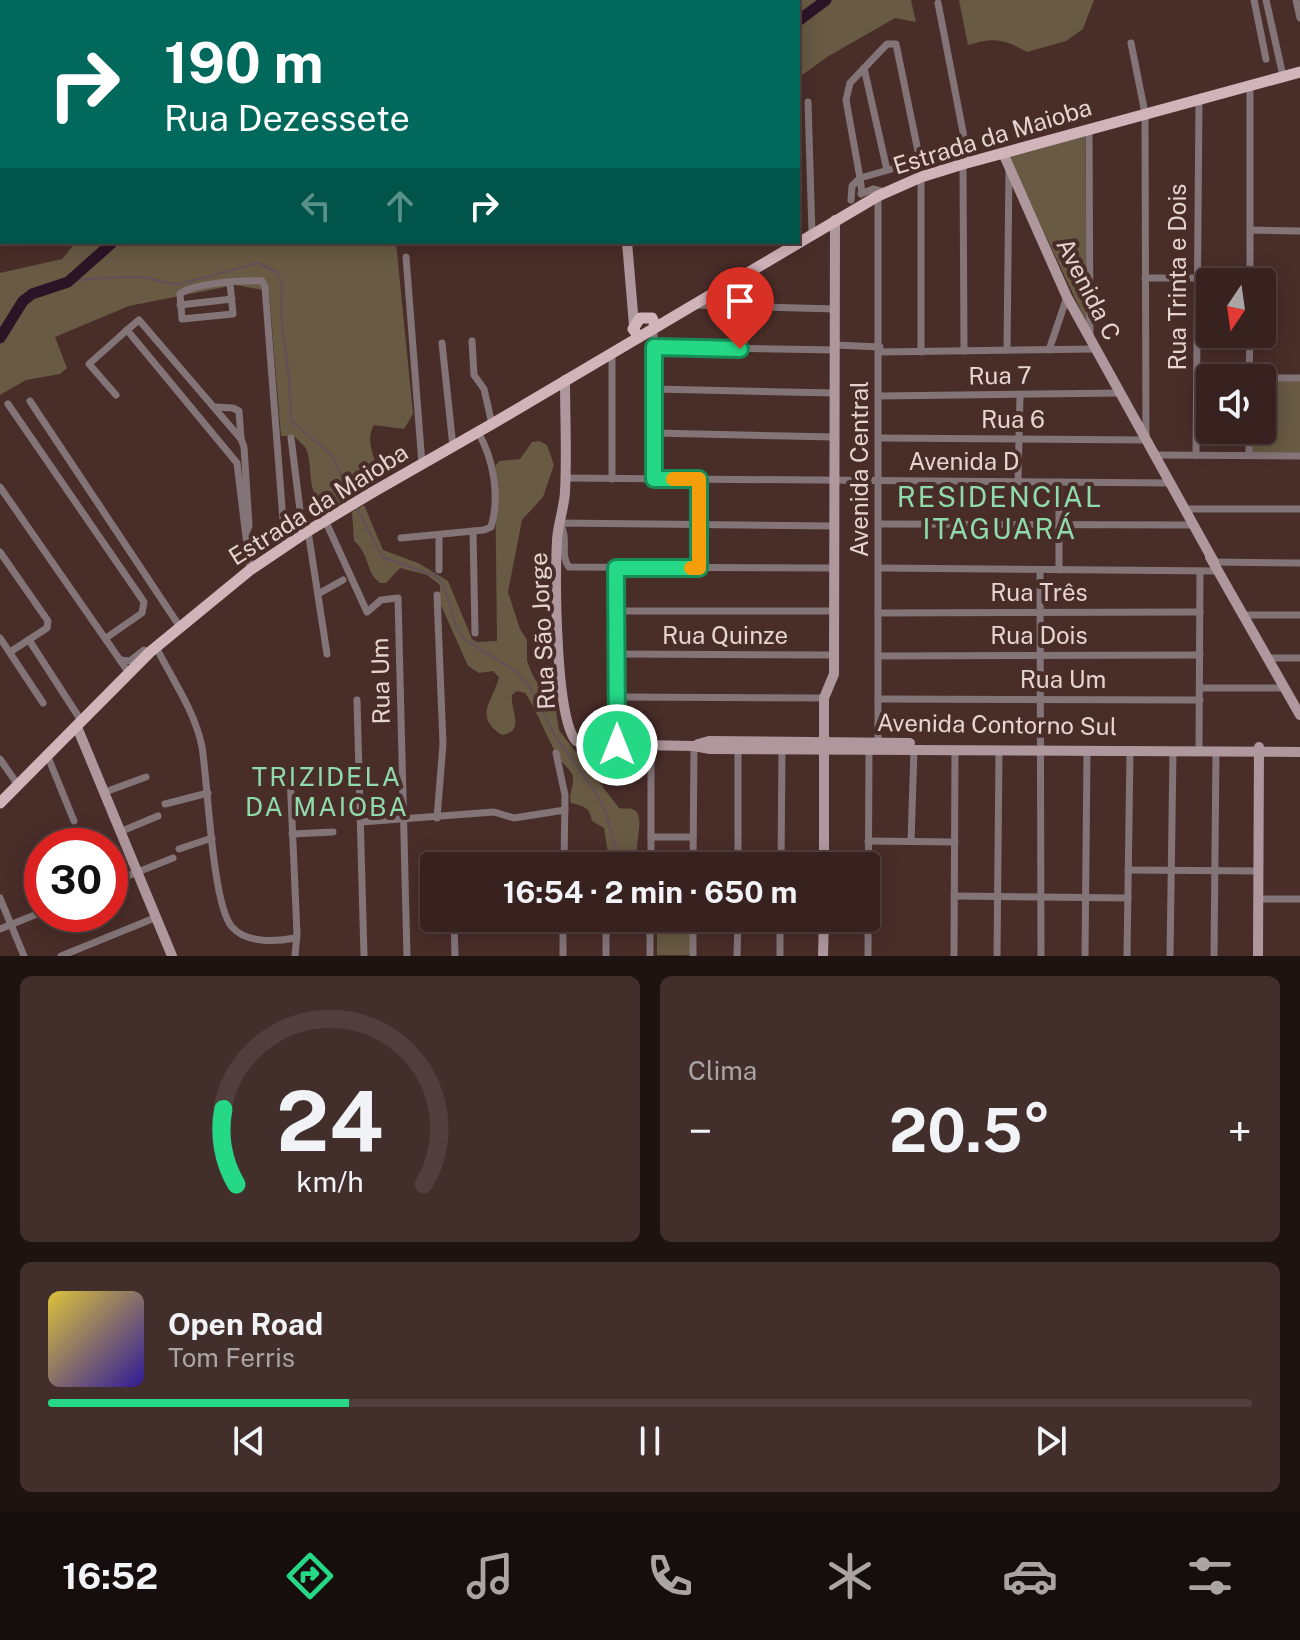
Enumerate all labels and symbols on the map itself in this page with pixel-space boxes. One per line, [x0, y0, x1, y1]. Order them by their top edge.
street label: Estrada da Maioba [889, 92, 1095, 180]
street label: Rua Trinta e Dois [1163, 184, 1191, 370]
street label: Avenida C [1051, 233, 1127, 345]
pin [706, 267, 774, 349]
north arrow [1196, 268, 1276, 348]
street label: Rua 7 [968, 360, 1032, 390]
street label: Avenida Central [845, 381, 873, 557]
street label: Rua 6 [981, 405, 1045, 433]
street label: Estrada da Maioba [223, 438, 413, 570]
street label: Avenida D [909, 447, 1019, 475]
district label: RESIDENCIAL ITAGUARÁ [897, 480, 1103, 545]
street label: Rua São Jorge [524, 552, 560, 710]
street label: Rua Três [990, 578, 1088, 606]
street label: Rua Quinze [662, 621, 788, 649]
street label: Rua Dois [990, 621, 1088, 649]
street label: Rua Um [365, 637, 395, 725]
street label: Rua Um [1020, 665, 1106, 693]
position arrow [575, 703, 659, 787]
street label: Avenida Contorno Sul [877, 708, 1117, 740]
district label: TRIZIDELA DA MAIOBA [245, 761, 409, 822]
speed limit sign: 30 [24, 828, 128, 932]

